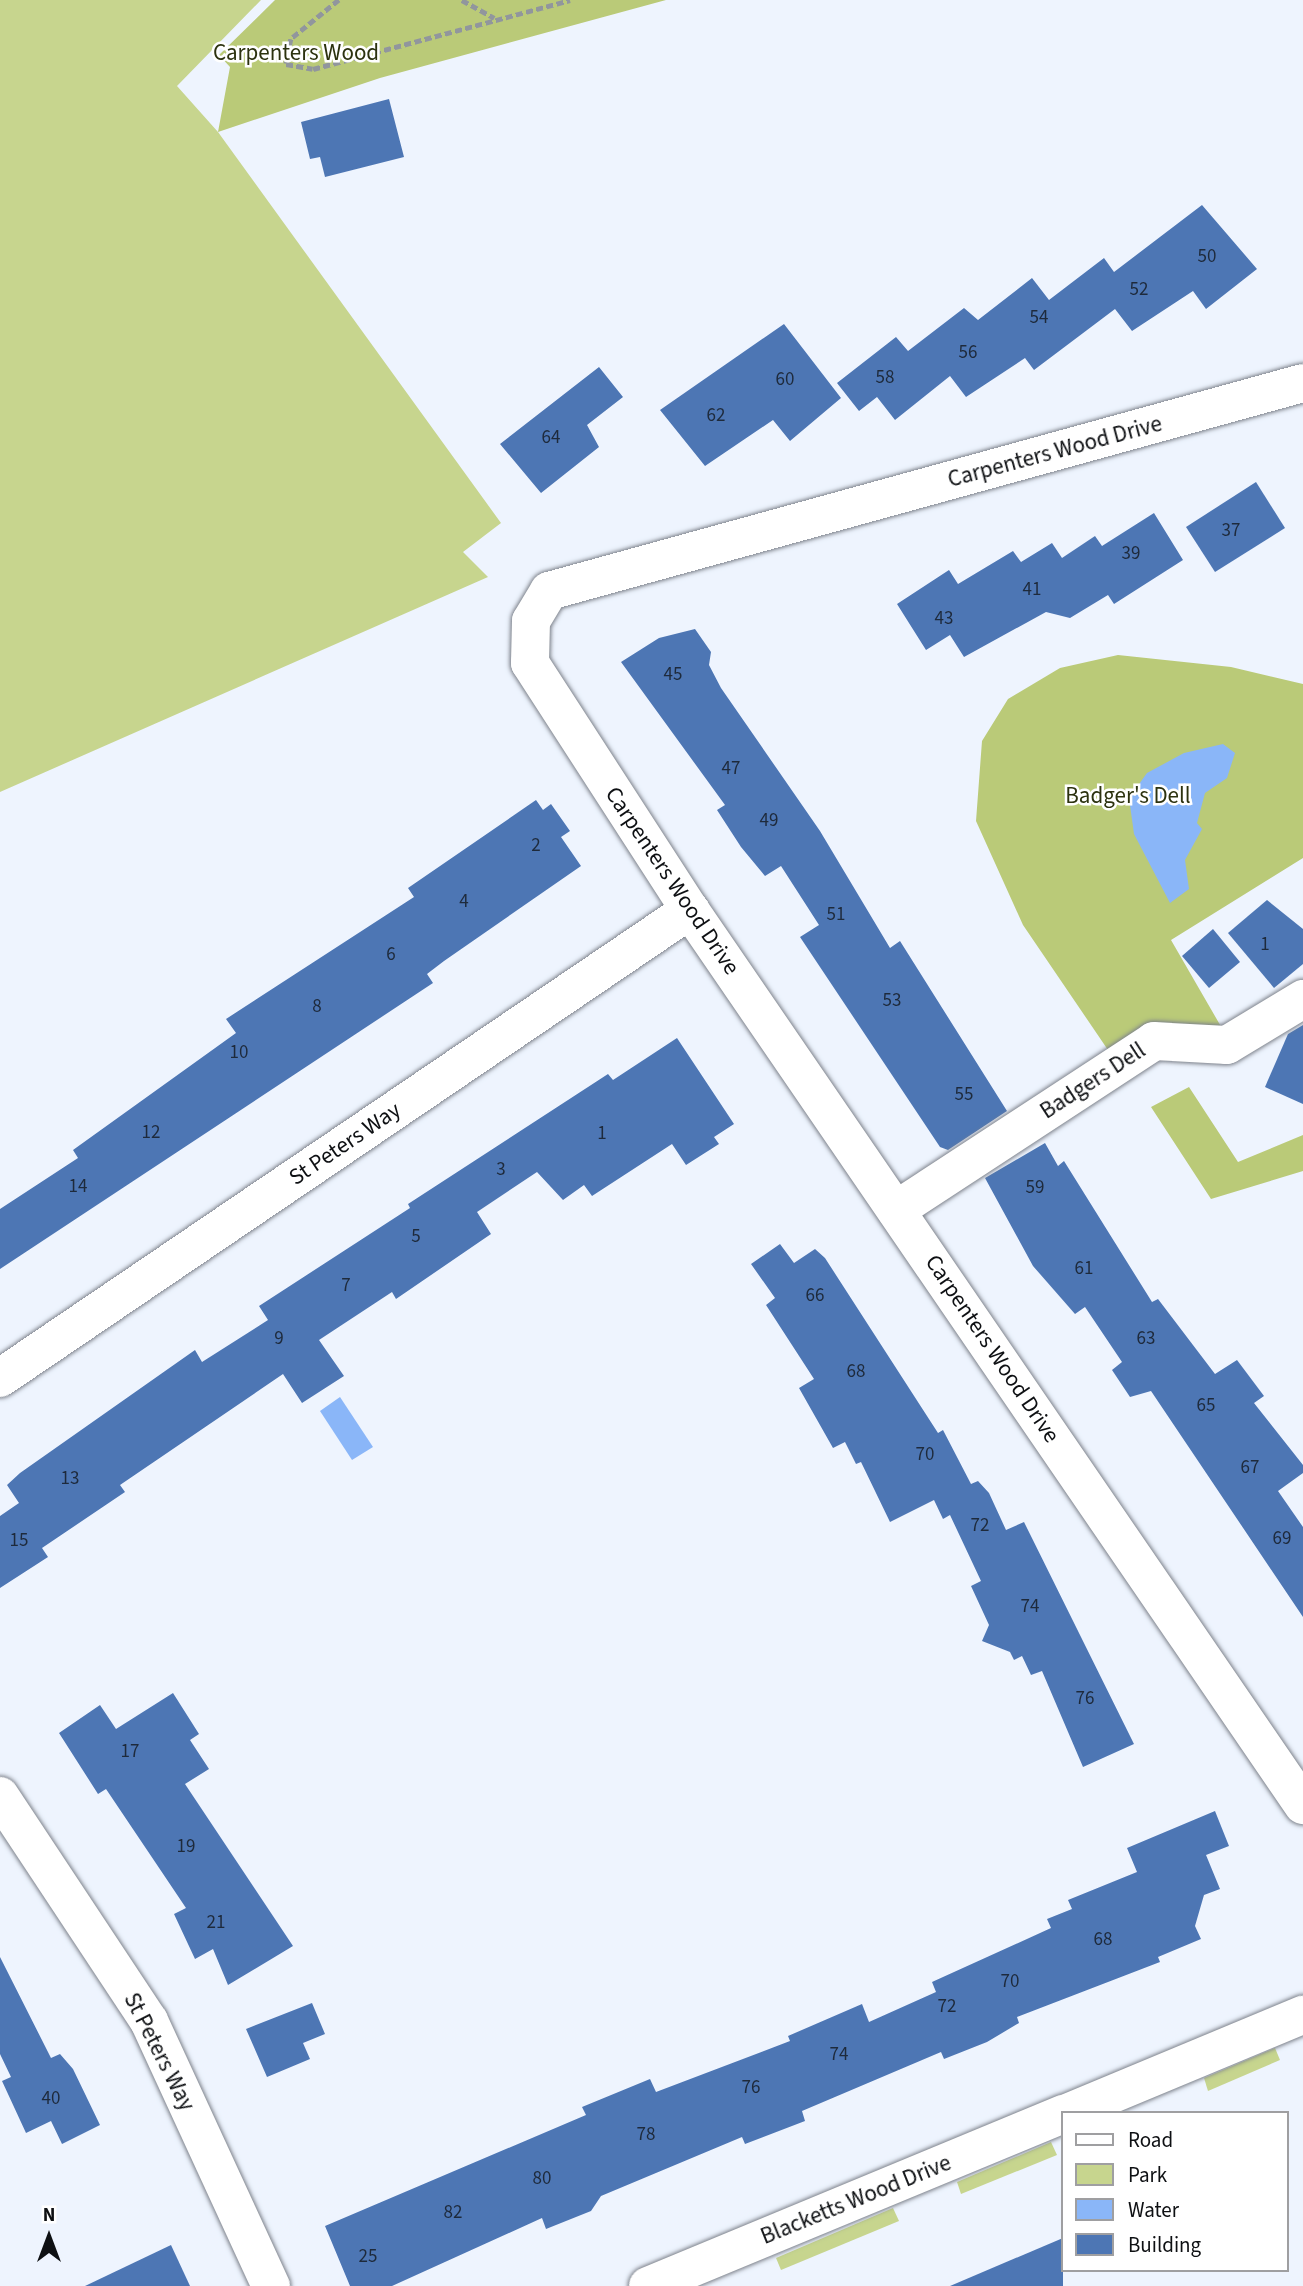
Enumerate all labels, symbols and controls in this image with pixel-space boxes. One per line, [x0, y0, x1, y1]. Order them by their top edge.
park label: Carpenters Wood [213, 39, 379, 67]
house number: 50 [1198, 246, 1216, 268]
house number: 52 [1130, 279, 1148, 301]
house number: 54 [1030, 307, 1048, 329]
house number: 56 [959, 342, 977, 364]
house number: 58 [876, 367, 894, 389]
house number: 60 [776, 369, 794, 391]
house number: 62 [707, 405, 725, 427]
street label: Carpenters Wood Drive [945, 410, 1165, 494]
house number: 64 [542, 427, 560, 449]
house number: 37 [1222, 520, 1240, 542]
house number: 39 [1122, 543, 1140, 565]
house number: 41 [1023, 579, 1041, 601]
house number: 43 [935, 608, 953, 630]
house number: 45 [664, 664, 682, 686]
house number: 47 [722, 758, 740, 780]
street label: Carpenters Wood Drive [599, 782, 745, 980]
park label: Badger's Dell [1065, 782, 1191, 810]
house number: 49 [760, 810, 778, 832]
house number: 2 [531, 835, 541, 857]
house number: 4 [459, 891, 469, 913]
house number: 51 [827, 904, 845, 926]
house number: 1 [1260, 934, 1270, 956]
house number: 6 [386, 944, 396, 966]
house number: 53 [883, 990, 901, 1012]
house number: 8 [312, 996, 322, 1018]
street label: Badgers Dell [1035, 1037, 1151, 1125]
house number: 10 [230, 1042, 248, 1064]
house number: 55 [955, 1084, 973, 1106]
street label: St Peters Way [284, 1097, 406, 1191]
house number: 12 [142, 1122, 160, 1144]
house number: 1 [597, 1123, 607, 1145]
house number: 3 [496, 1159, 506, 1181]
house number: 14 [69, 1176, 87, 1198]
house number: 59 [1026, 1177, 1044, 1199]
house number: 5 [411, 1226, 421, 1248]
street label: Carpenters Wood Drive [919, 1250, 1065, 1448]
house number: 61 [1075, 1258, 1093, 1280]
house number: 7 [341, 1275, 351, 1297]
house number: 66 [806, 1285, 824, 1307]
house number: 9 [274, 1328, 284, 1350]
house number: 63 [1137, 1328, 1155, 1350]
house number: 68 [847, 1361, 865, 1383]
house number: 65 [1197, 1395, 1215, 1417]
house number: 70 [916, 1444, 934, 1466]
house number: 67 [1241, 1457, 1259, 1479]
house number: 13 [61, 1468, 79, 1490]
house number: 72 [971, 1515, 989, 1537]
house number: 69 [1273, 1528, 1291, 1550]
house number: 15 [10, 1530, 28, 1552]
house number: 74 [1021, 1596, 1039, 1618]
house number: 76 [1076, 1688, 1094, 1710]
house number: 17 [121, 1741, 139, 1763]
house number: 19 [177, 1836, 195, 1858]
house number: 21 [207, 1912, 225, 1934]
house number: 68 [1094, 1929, 1112, 1951]
house number: 70 [1001, 1971, 1019, 1993]
street label: St Peters Way [117, 1988, 201, 2116]
house number: 72 [938, 1996, 956, 2018]
house number: 74 [830, 2044, 848, 2066]
house number: 76 [742, 2077, 760, 2099]
house number: 40 [42, 2088, 60, 2110]
legend [1062, 2111, 1289, 2272]
house number: 78 [637, 2124, 655, 2146]
text: Road [1128, 2125, 1173, 2155]
street label: Blacketts Wood Drive [757, 2149, 955, 2251]
text: Park [1128, 2160, 1167, 2190]
house number: 80 [533, 2168, 551, 2190]
text: Water [1128, 2195, 1179, 2225]
north arrow [14, 2202, 84, 2272]
text: N [43, 2202, 55, 2229]
house number: 82 [444, 2202, 462, 2224]
text: Building [1128, 2230, 1201, 2260]
house number: 25 [359, 2246, 377, 2268]

